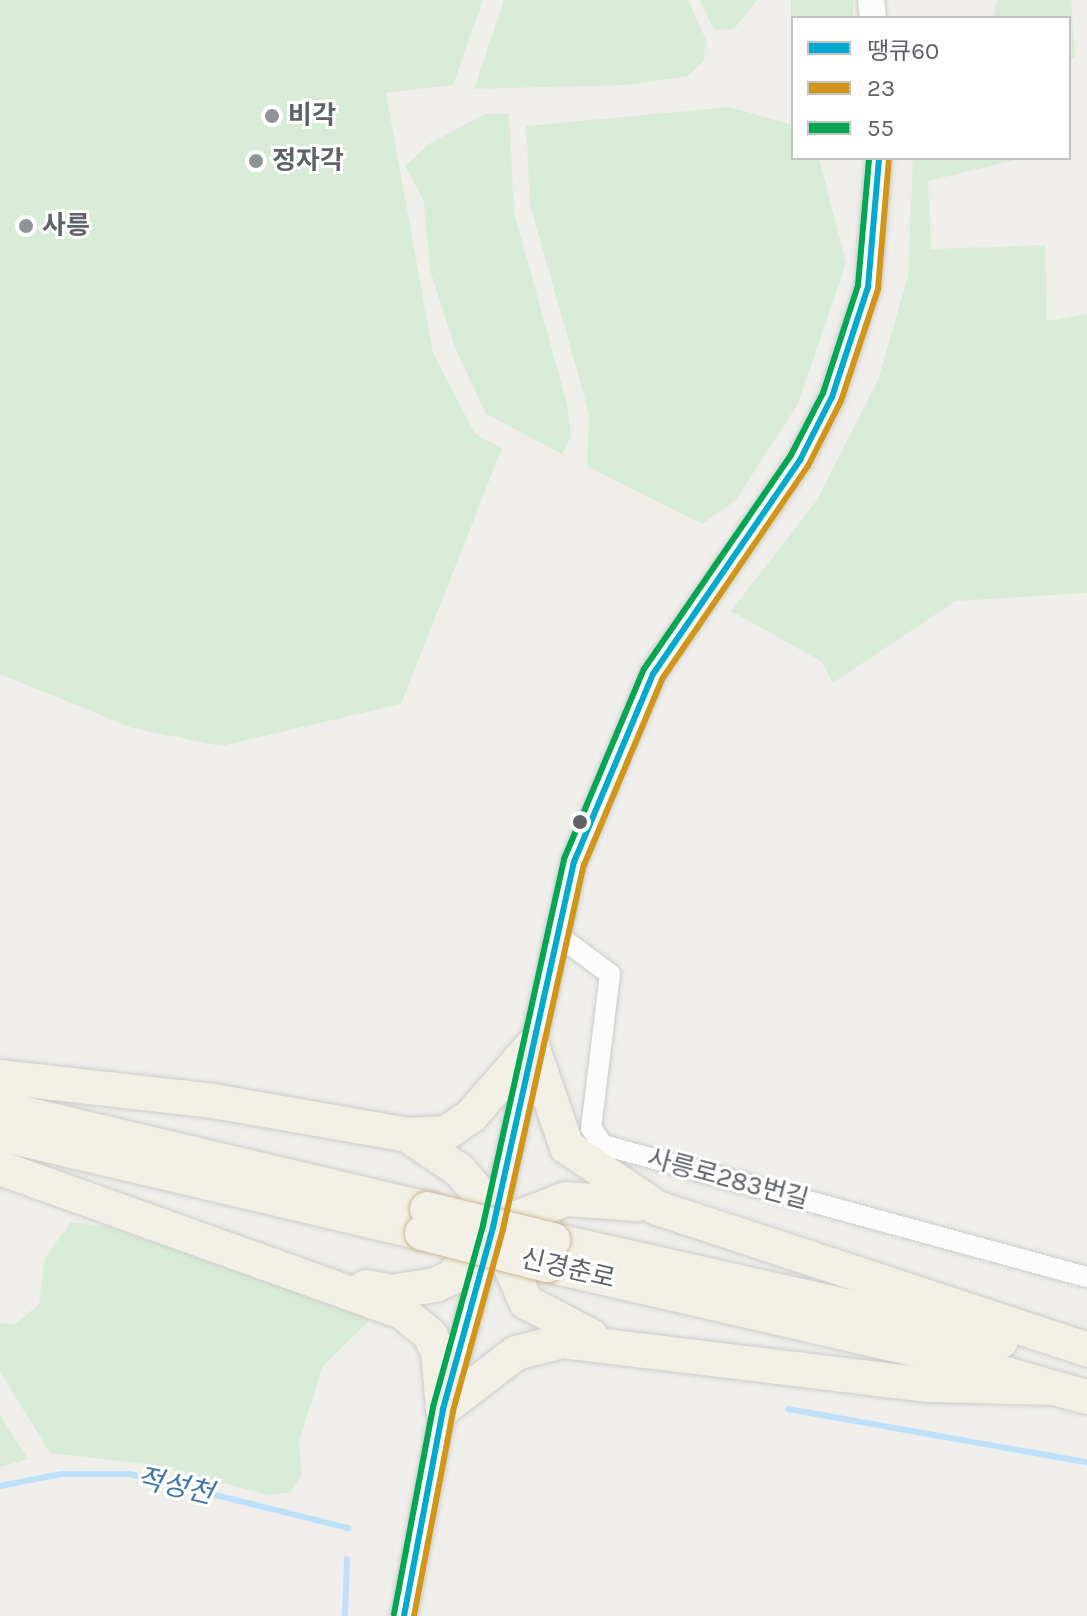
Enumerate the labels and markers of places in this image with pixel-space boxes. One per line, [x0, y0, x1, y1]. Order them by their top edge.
place label: 비각 [288, 100, 336, 132]
marker: 비각 [263, 107, 281, 125]
place label: 정자각 [272, 145, 344, 177]
marker: 정자각 [247, 152, 265, 170]
place label: 사릉 [42, 210, 90, 242]
marker: 사릉 [17, 217, 35, 235]
unlabelled marker [572, 814, 588, 830]

